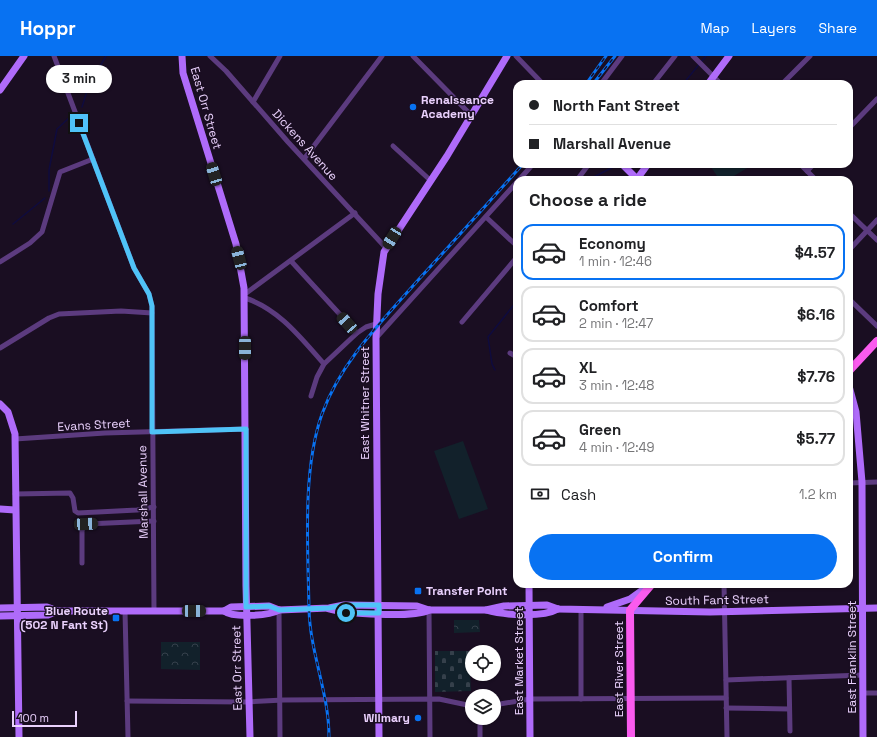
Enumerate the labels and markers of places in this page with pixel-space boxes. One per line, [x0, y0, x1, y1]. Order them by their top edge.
place label: Renaissance Academy [421, 92, 494, 122]
marker: Renaissance Academy [408, 102, 418, 112]
place label: Transfer Point [426, 583, 507, 599]
marker: Transfer Point [413, 586, 423, 596]
place label: Blue Route (502 N Fant St) [21, 603, 108, 633]
marker: Blue Route (502 N Fant St) [111, 613, 121, 623]
place label: Wilmary [364, 710, 410, 726]
marker: Wilmary [413, 713, 423, 723]

